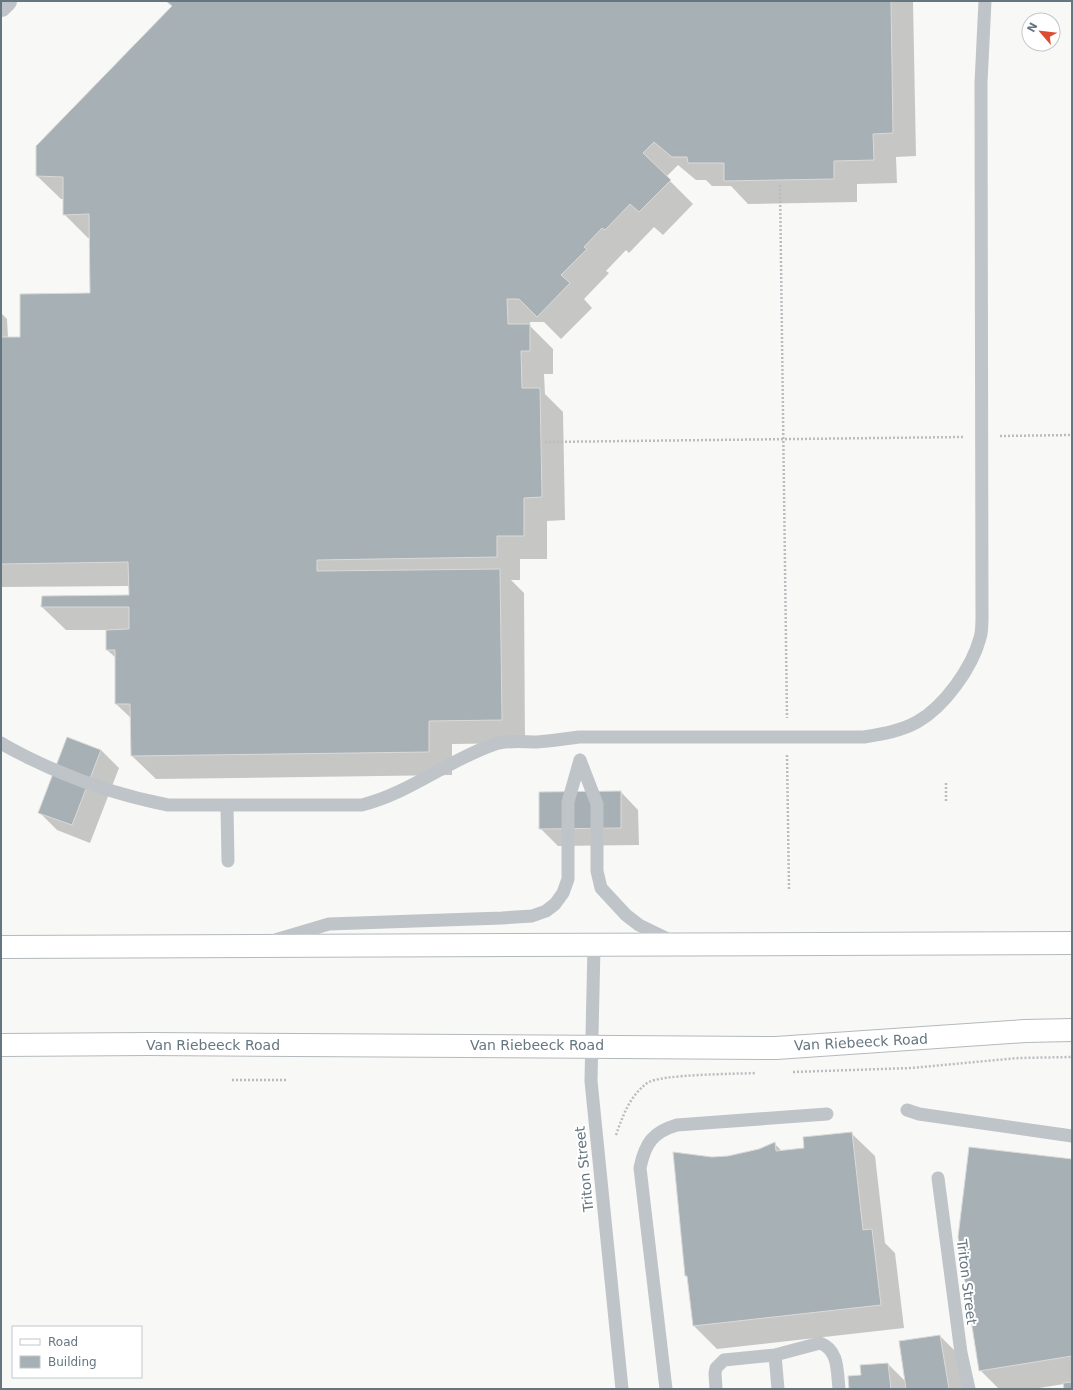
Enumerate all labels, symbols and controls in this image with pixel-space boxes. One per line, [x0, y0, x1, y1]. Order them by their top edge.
north arrow [1021, 12, 1061, 52]
text: N [1025, 20, 1041, 35]
street label: Van Riebeeck Road [794, 1031, 928, 1053]
street label: Van Riebeeck Road [146, 1037, 280, 1053]
street label: Van Riebeeck Road [470, 1037, 604, 1053]
street label: Triton Street [571, 1125, 597, 1214]
street label: Triton Street [954, 1237, 980, 1326]
legend [12, 1326, 142, 1378]
text: Road [48, 1335, 78, 1349]
text: Building [48, 1355, 97, 1369]

